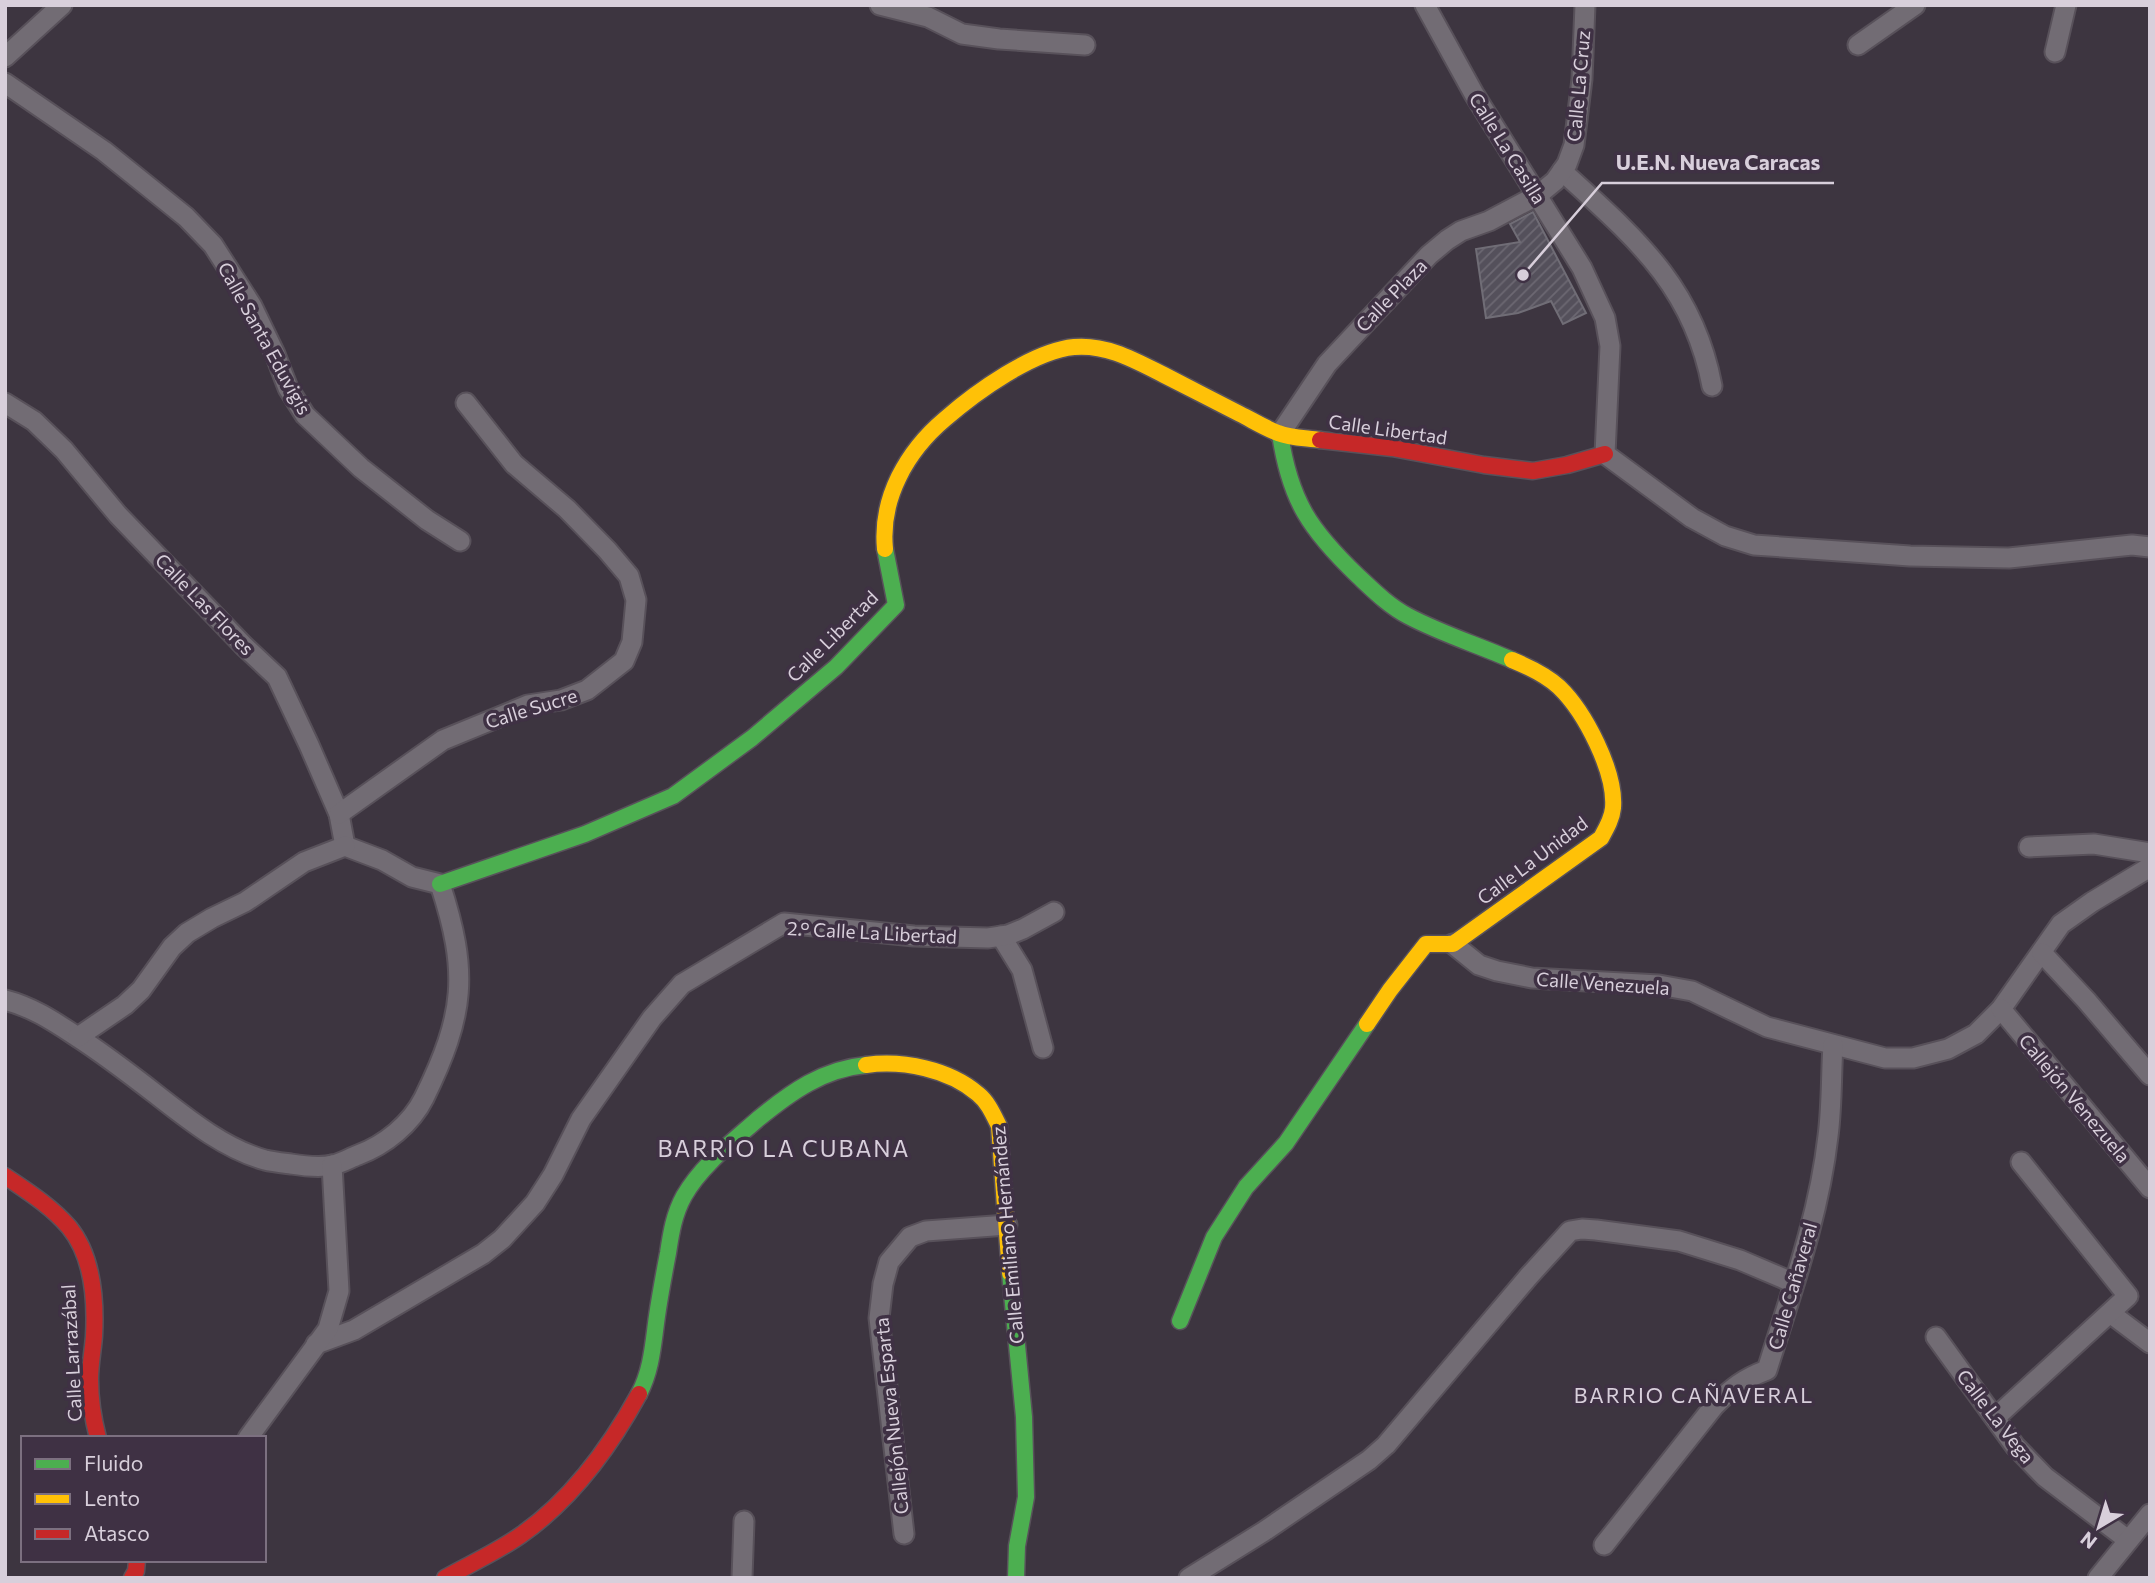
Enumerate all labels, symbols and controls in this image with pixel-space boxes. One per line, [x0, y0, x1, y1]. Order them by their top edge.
street label: Calle La Cruz [1562, 30, 1594, 142]
street label: Calle La Casilla [1465, 88, 1551, 208]
callout: U.E.N. Nueva Caracas [1602, 141, 1834, 183]
text: U.E.N. Nueva Caracas [1616, 149, 1820, 174]
street label: Calle Plaza [1351, 254, 1431, 336]
street label: Calle Santa Eduvigis [214, 258, 316, 418]
street label: Calle Libertad [1327, 409, 1449, 449]
street label: Calle Las Flores [151, 548, 259, 660]
street label: Calle Libertad [782, 586, 882, 686]
street label: Calle Sucre [482, 683, 580, 733]
street label: Calle La Unidad [1472, 811, 1592, 909]
street label: 2.° Calle La Libertad [786, 916, 958, 948]
street label: Calle Venezuela [1535, 967, 1671, 999]
street label: Callejón Venezuela [2014, 1029, 2136, 1167]
street label: Calle Emiliano Hernández [986, 1125, 1028, 1345]
district label: BARRIO LA CUBANA [658, 1134, 910, 1162]
street label: Calle Cañaveral [1763, 1220, 1821, 1352]
street label: Calle Larrazábal [56, 1284, 86, 1422]
street label: Callejón Nueva Esparta [869, 1317, 913, 1515]
street label: Calle La Vega [1952, 1365, 2040, 1467]
district label: BARRIO CAÑAVERAL [1574, 1382, 1814, 1407]
legend [21, 1436, 266, 1562]
text: Fluido [84, 1450, 143, 1475]
text: Lento [84, 1485, 140, 1510]
north arrow [2064, 1492, 2134, 1562]
text: Atasco [84, 1520, 150, 1545]
text: N [2076, 1527, 2101, 1554]

